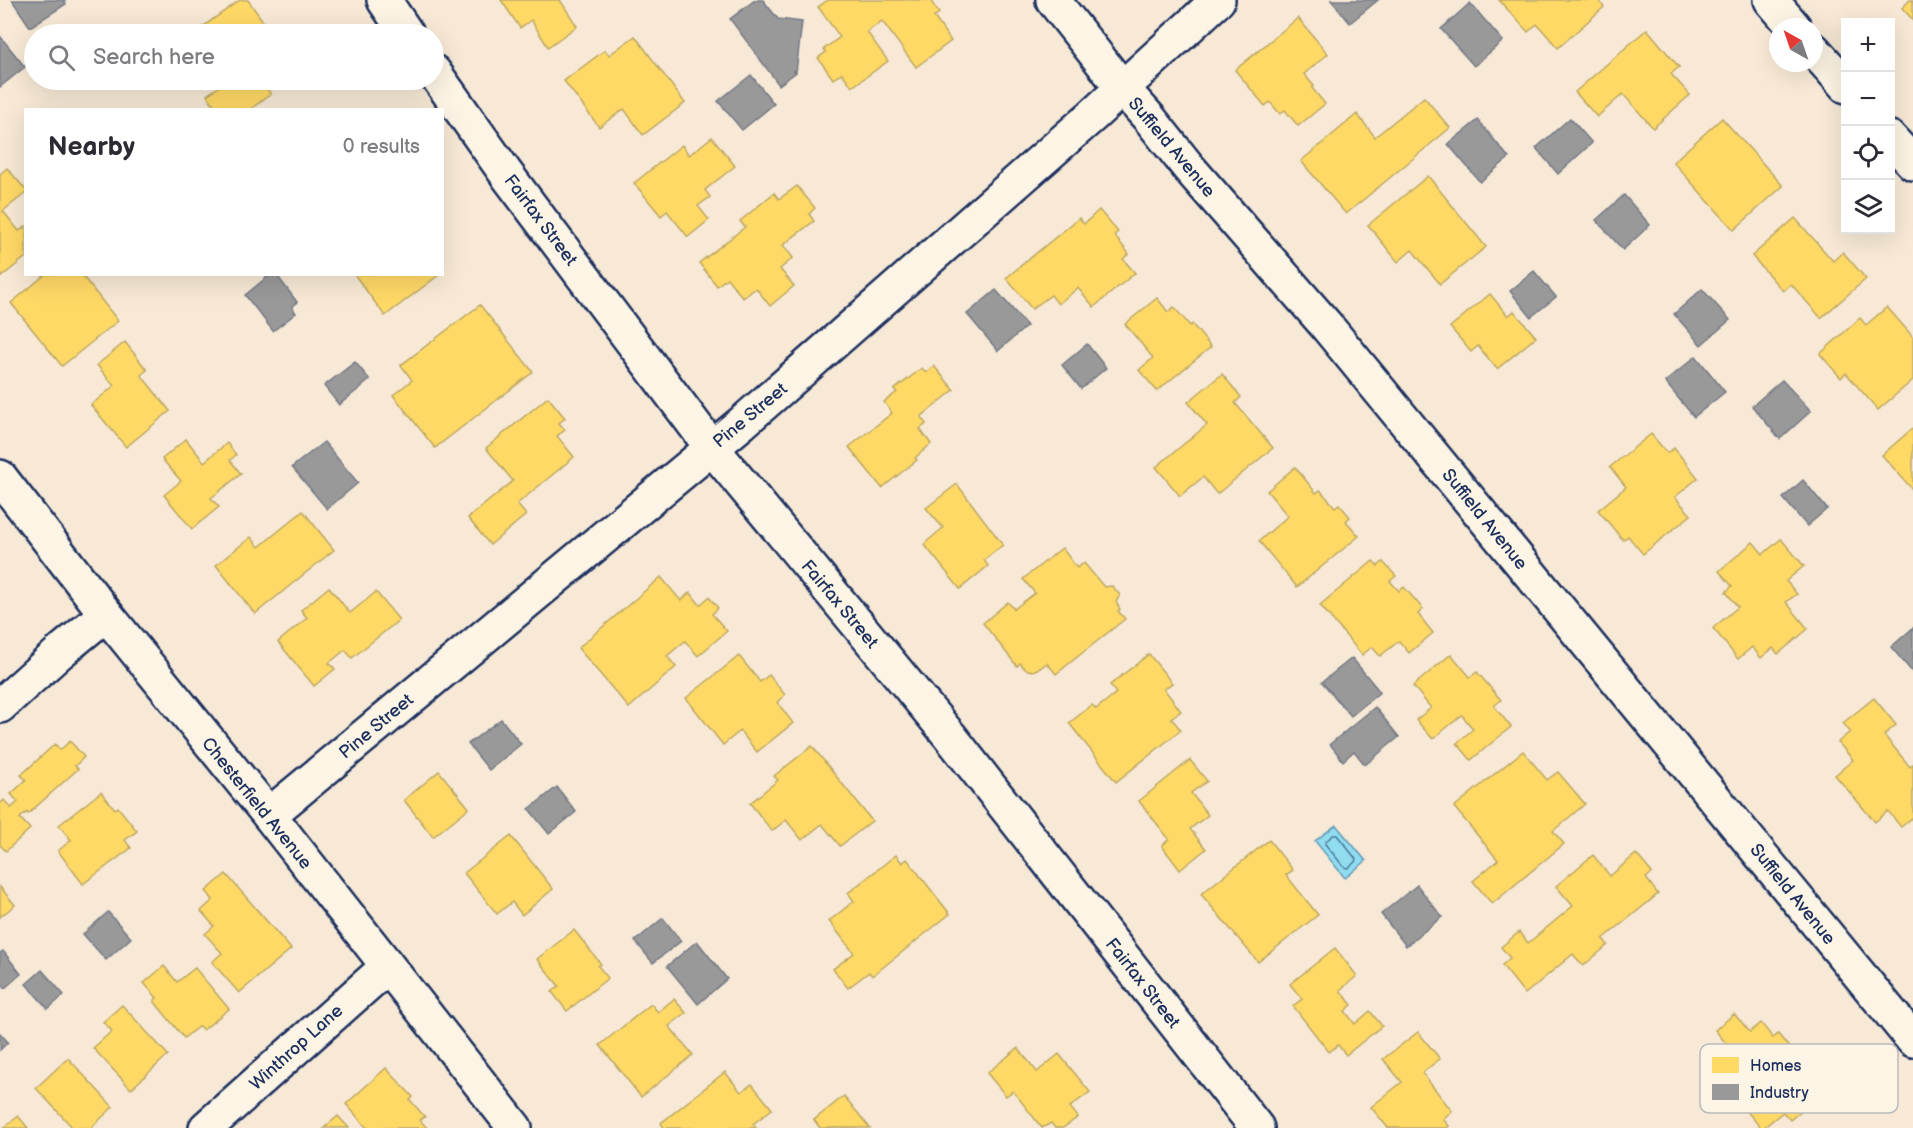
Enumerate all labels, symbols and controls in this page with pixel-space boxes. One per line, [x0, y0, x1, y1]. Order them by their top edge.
north arrow [1769, 18, 1823, 72]
map controls [1841, 18, 1895, 234]
button: + [1841, 18, 1895, 72]
search box [24, 24, 444, 90]
icon: search [45, 41, 78, 74]
text: Search here [93, 44, 215, 71]
button: − [1841, 72, 1895, 126]
street label: Suffield Avenue [1124, 93, 1220, 202]
button: locate [1841, 126, 1895, 180]
text: Nearby [48, 132, 135, 163]
text: 0 results [343, 135, 420, 159]
street label: Fairfax Street [500, 171, 582, 270]
button: layers [1841, 180, 1895, 234]
street label: Pine Street [709, 378, 792, 452]
street label: Suffield Avenue [1437, 465, 1532, 574]
street label: Fairfax Street [797, 556, 883, 653]
street label: Pine Street [335, 689, 418, 763]
street label: Chesterfield Avenue [197, 733, 316, 874]
street label: Suffield Avenue [1745, 840, 1840, 949]
street label: Fairfax Street [1101, 934, 1185, 1033]
street label: Winthrop Lane [246, 1000, 347, 1095]
legend [1700, 1044, 1898, 1113]
text: Homes [1750, 1057, 1802, 1076]
text: Industry [1750, 1084, 1809, 1103]

